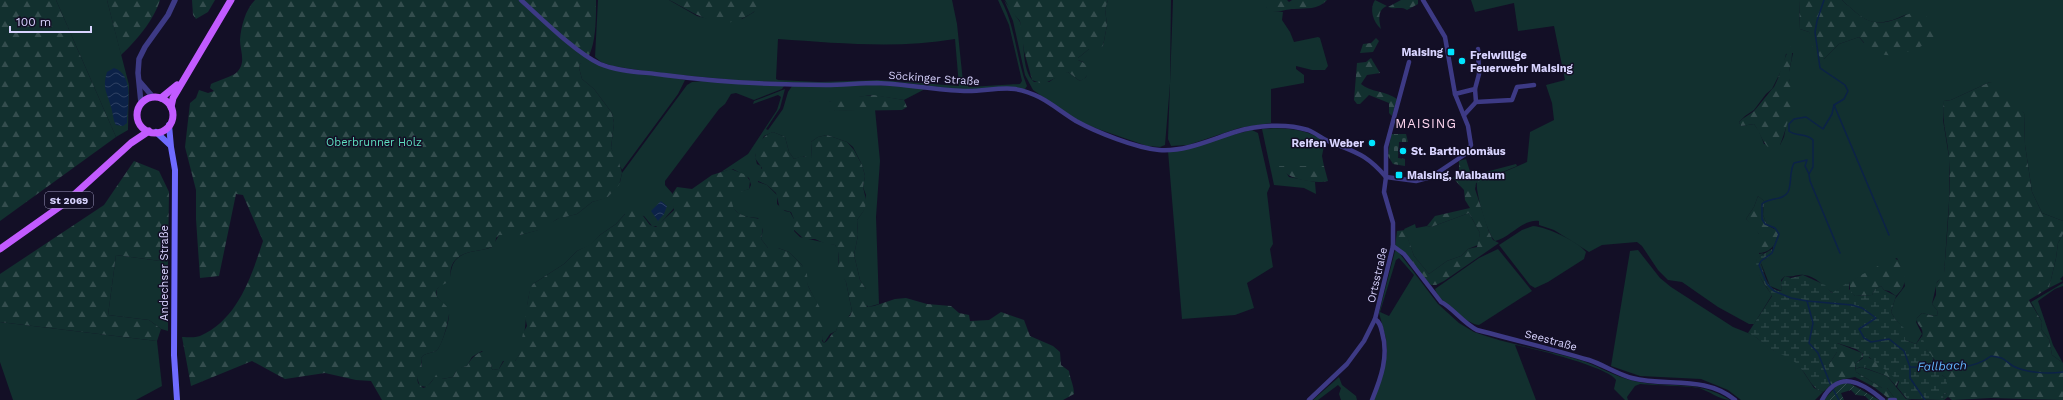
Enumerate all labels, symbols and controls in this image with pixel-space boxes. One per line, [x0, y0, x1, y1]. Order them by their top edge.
scale bar [10, 8, 91, 34]
text: 100 m [16, 15, 51, 29]
place label: Maising [1401, 46, 1444, 59]
marker: Maising [1446, 47, 1456, 57]
place label: Freiwillige Feuerwehr Maising [1470, 49, 1574, 75]
marker: Freiwillige Feuerwehr Maising [1457, 56, 1467, 66]
street label: Söckinger Straße [888, 69, 980, 88]
district label: MAISING [1395, 116, 1457, 131]
park label: Oberbrunner Holz [326, 136, 422, 149]
place label: Reifen Weber [1292, 137, 1364, 150]
marker: Reifen Weber [1367, 138, 1377, 148]
place label: St. Bartholomäus [1411, 145, 1506, 158]
marker: St. Bartholomäus [1398, 146, 1408, 156]
place label: Maising, Maibaum [1407, 169, 1505, 182]
marker: Maising, Maibaum [1394, 170, 1404, 180]
road number: St 2069 [45, 192, 93, 208]
street label: Andechser Straße [158, 225, 171, 321]
street label: Ortsstraße [1365, 246, 1390, 304]
street label: Seestraße [1523, 327, 1579, 354]
water label: Fallbach [1917, 358, 1967, 374]

